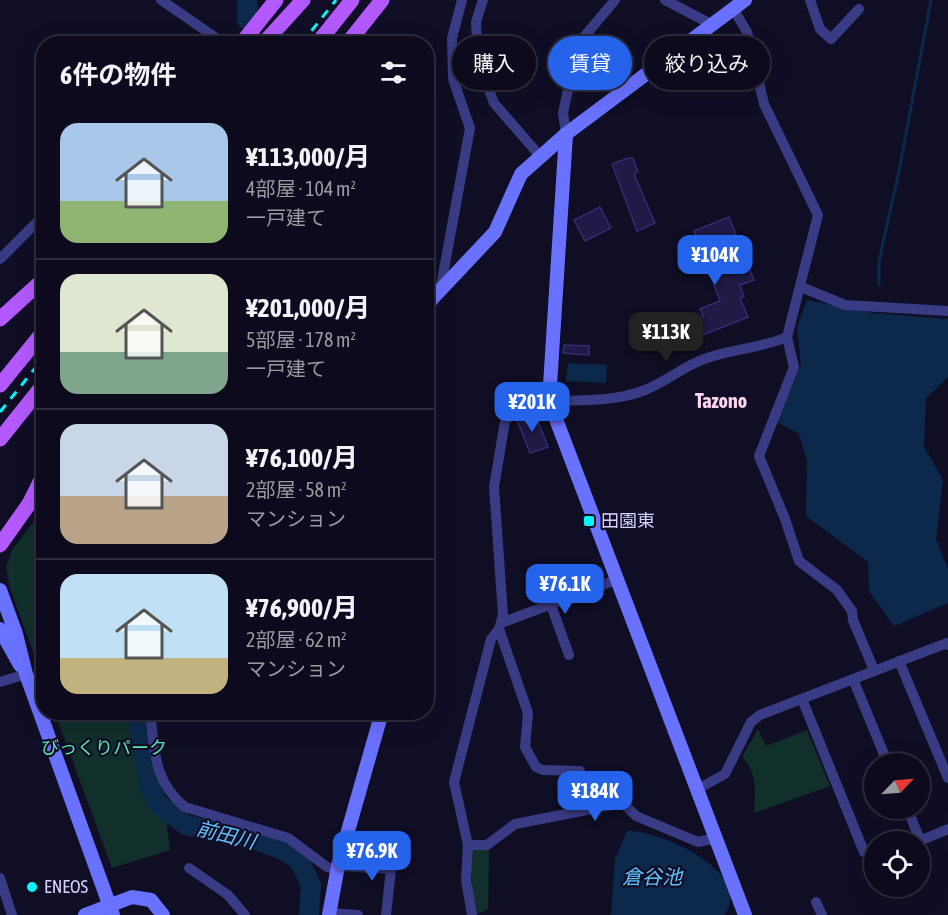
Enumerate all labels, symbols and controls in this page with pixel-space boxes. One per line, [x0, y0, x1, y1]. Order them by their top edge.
chip: 購入 [452, 36, 536, 90]
chip: 賃貸 [548, 36, 632, 90]
chip: 絞り込み [644, 36, 770, 90]
icon: filters [377, 56, 410, 89]
text: 6件の物件 [60, 60, 176, 90]
text: ¥113,000/月 [246, 142, 370, 172]
icon: home [108, 147, 180, 219]
text: 4部屋 · 104 m² [246, 177, 356, 200]
text: 一戸建て [246, 206, 326, 229]
pin: ¥104K [673, 235, 757, 286]
text: ¥104K [692, 243, 738, 266]
text: ¥201,000/月 [246, 293, 370, 323]
icon: home [108, 298, 180, 370]
pin: ¥113K [624, 312, 708, 363]
text: ¥113K [643, 320, 689, 343]
text: 5部屋 · 178 m² [246, 328, 356, 351]
text: 一戸建て [246, 357, 326, 380]
pin: ¥201K [490, 382, 574, 433]
district label: Tazono [695, 389, 747, 412]
text: ¥201K [509, 390, 555, 413]
text: ¥76,100/月 [246, 443, 358, 473]
icon: home [108, 448, 180, 520]
text: 2部屋 · 58 m² [246, 478, 347, 501]
text: マンション [246, 507, 346, 530]
place label: 田園東 [601, 510, 655, 531]
marker: 田園東 [582, 514, 596, 528]
pin: ¥76.1K [516, 564, 614, 615]
text: ¥76.1K [540, 572, 590, 595]
text: ¥76,900/月 [246, 593, 358, 623]
icon: home [108, 598, 180, 670]
text: 2部屋 · 62 m² [246, 628, 347, 651]
text: マンション [246, 657, 346, 680]
park label: びっくりパーク [41, 737, 167, 758]
north arrow [864, 753, 930, 819]
map controls [864, 753, 930, 897]
pin: ¥184K [553, 771, 637, 822]
text: ¥184K [572, 779, 618, 802]
water label: 前田川 [194, 816, 260, 853]
pin: ¥76.9K [323, 831, 421, 882]
button: locate [864, 831, 930, 897]
text: ¥76.9K [347, 839, 397, 862]
water label: 倉谷池 [622, 865, 684, 888]
place label: ENEOS [44, 876, 88, 897]
marker: ENEOS [25, 880, 39, 894]

